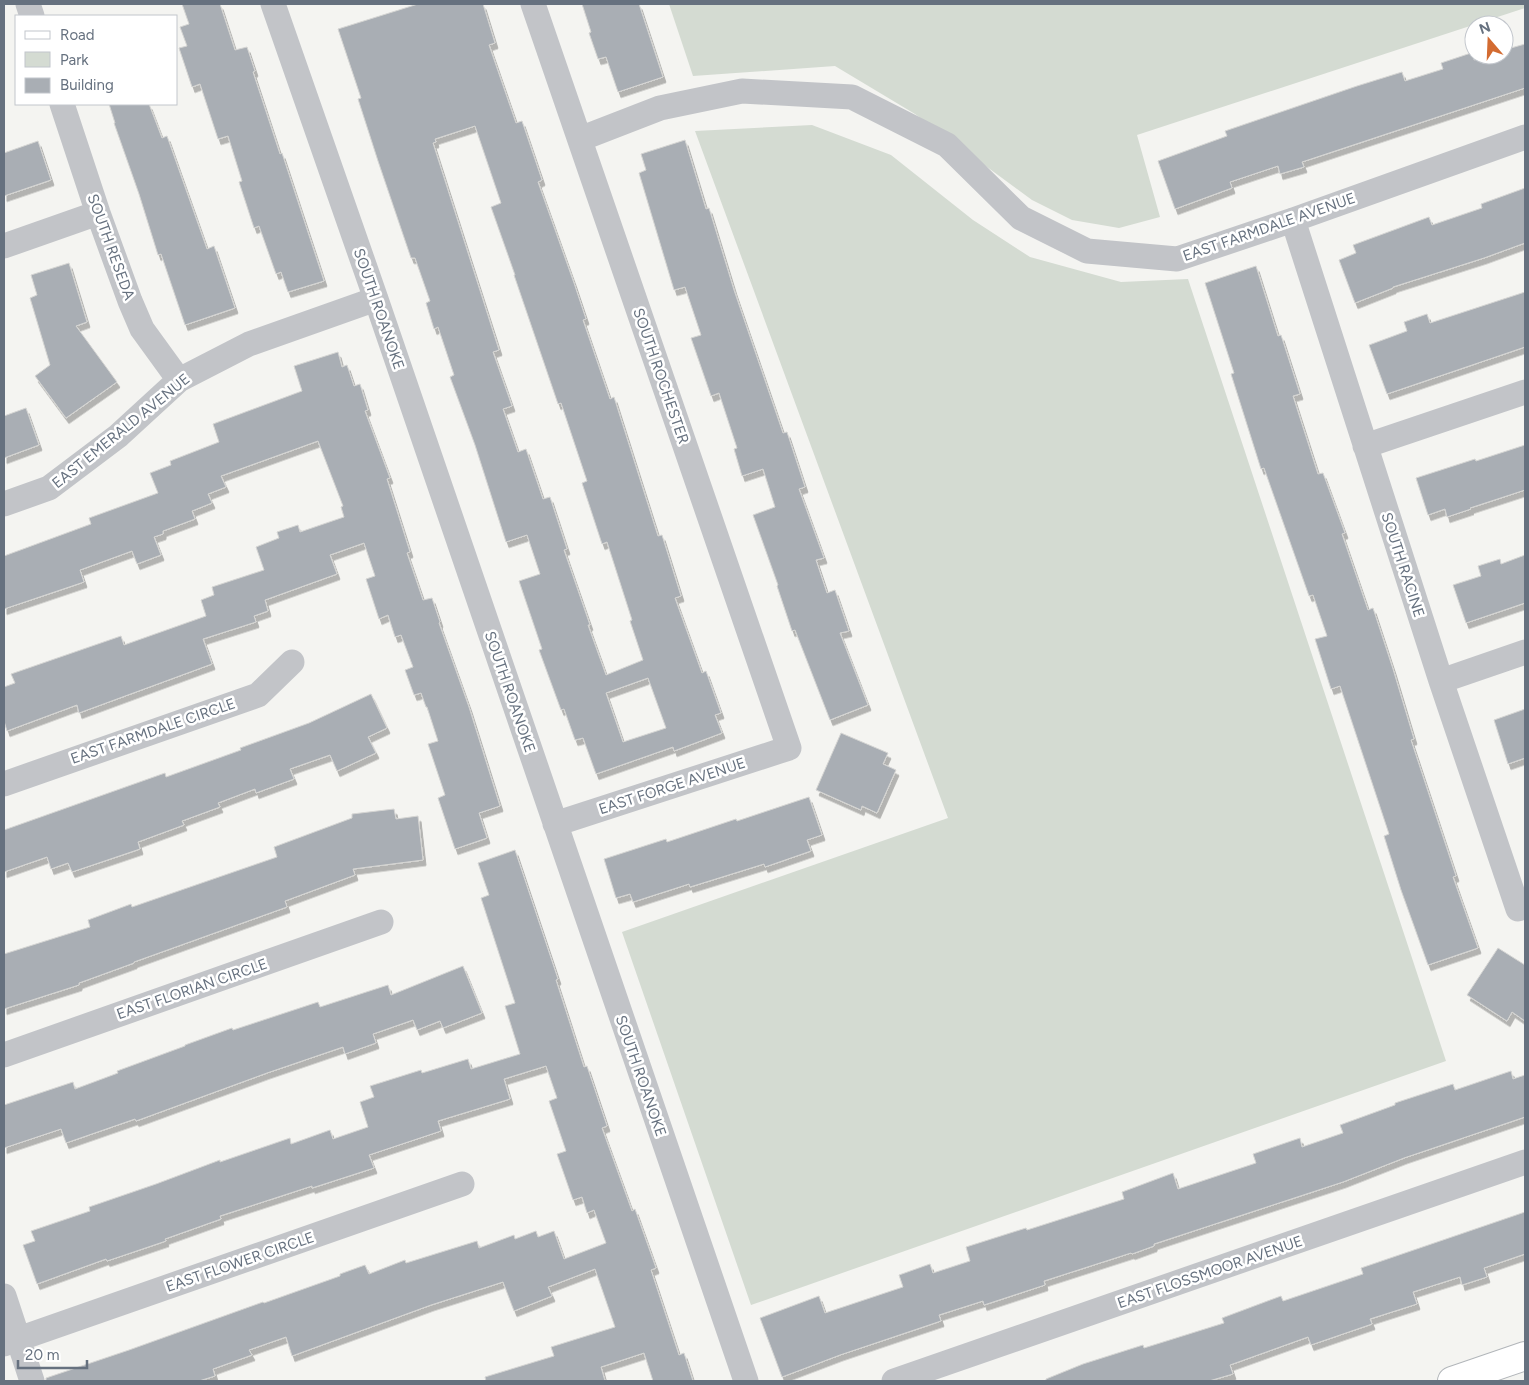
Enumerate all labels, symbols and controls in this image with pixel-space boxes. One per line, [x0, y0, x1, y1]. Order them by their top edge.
legend [15, 15, 178, 105]
north arrow [1464, 15, 1514, 65]
text: N [1477, 18, 1493, 38]
text: Road [60, 26, 95, 44]
text: Park [60, 51, 89, 69]
text: Building [60, 76, 114, 94]
street label: EAST FARMDALE AVENUE [1180, 189, 1358, 265]
street label: SOUTH RESEDA [83, 192, 139, 302]
street label: SOUTH ROANOKE [350, 246, 408, 372]
street label: SOUTH ROCHESTER [629, 306, 693, 446]
street label: EAST EMERALD AVENUE [49, 370, 193, 492]
street label: SOUTH RACINE [1378, 510, 1428, 620]
street label: SOUTH ROANOKE [481, 629, 539, 755]
street label: EAST FARMDALE CIRCLE [68, 694, 238, 768]
street label: EAST FORGE AVENUE [596, 754, 748, 818]
street label: EAST FLORIAN CIRCLE [114, 955, 270, 1023]
street label: SOUTH ROANOKE [612, 1013, 670, 1139]
street label: EAST FLOWER CIRCLE [164, 1228, 316, 1296]
street label: EAST FLOSSMOOR AVENUE [1115, 1232, 1305, 1312]
scale bar [18, 1338, 86, 1370]
text: 20 m [25, 1346, 59, 1364]

